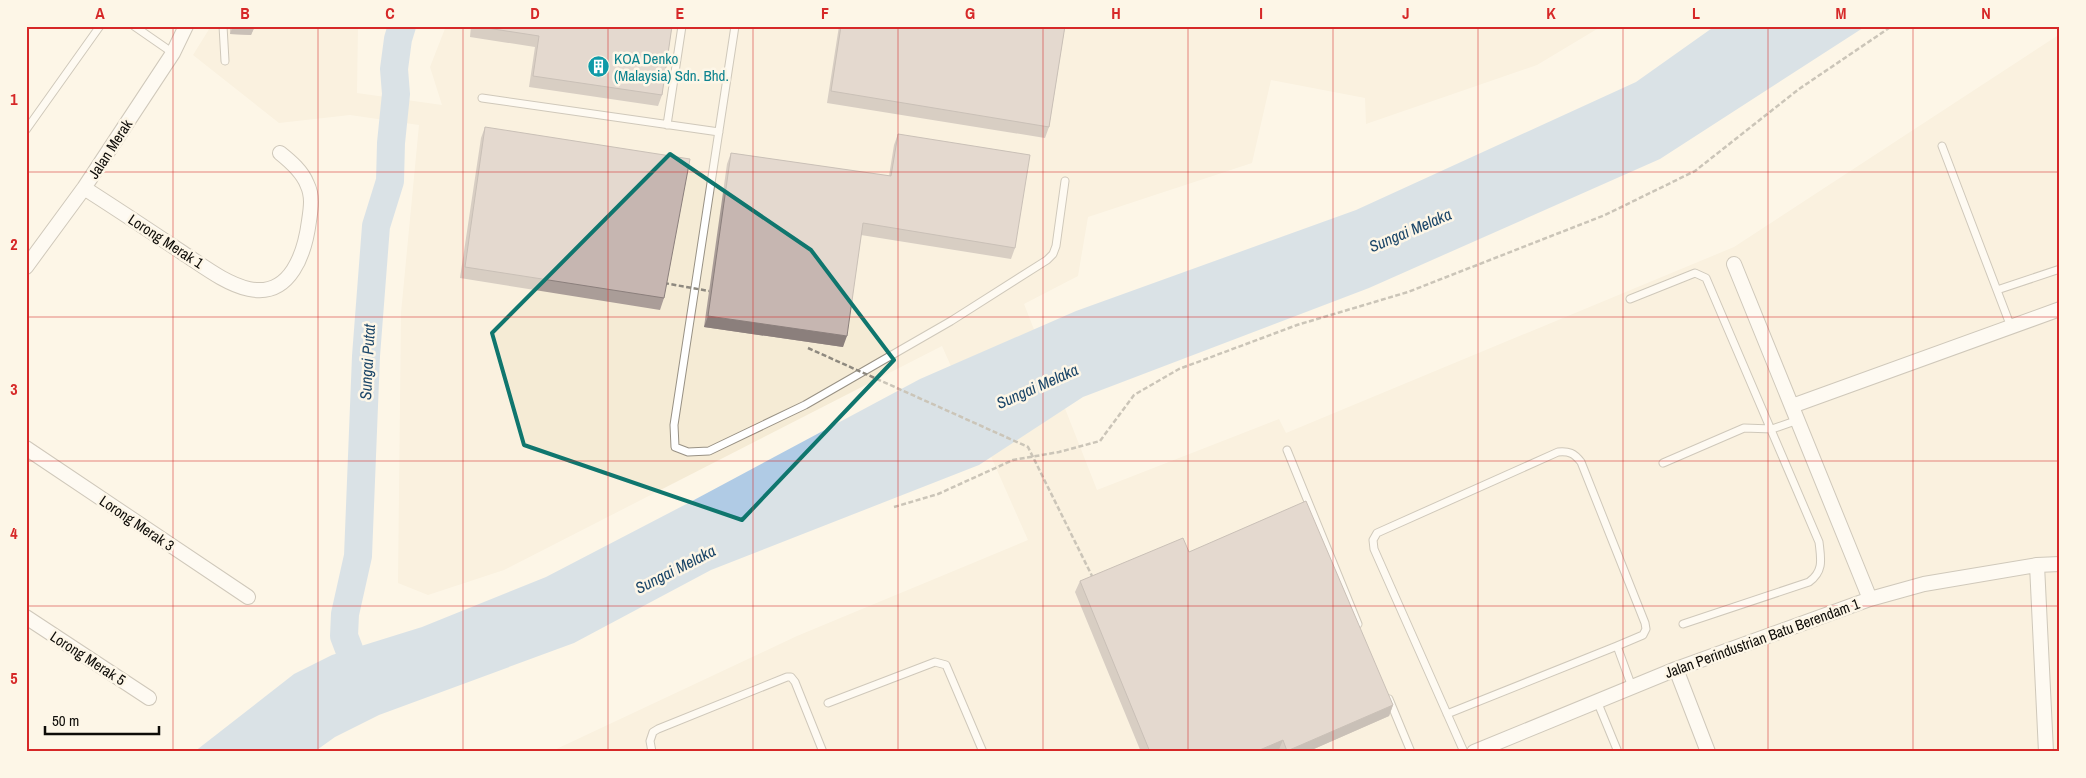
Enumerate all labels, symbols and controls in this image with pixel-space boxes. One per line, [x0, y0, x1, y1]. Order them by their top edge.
text: A [95, 2, 105, 24]
text: B [240, 2, 250, 24]
text: C [385, 2, 395, 24]
text: D [530, 2, 540, 24]
text: E [676, 2, 685, 24]
text: F [821, 2, 829, 24]
text: G [965, 2, 975, 24]
text: H [1111, 2, 1121, 24]
text: I [1259, 2, 1263, 24]
text: J [1402, 2, 1410, 24]
text: K [1546, 2, 1556, 24]
text: L [1692, 2, 1700, 24]
text: M [1836, 2, 1847, 24]
text: N [1981, 2, 1991, 24]
place label: KOA Denko (Malaysia) Sdn. Bhd. [614, 48, 729, 86]
building icon: KOA Denko (Malaysia) Sdn. Bhd. [586, 55, 610, 79]
text: 1 [10, 88, 18, 110]
street label: Jalan Merak [83, 114, 138, 183]
water label: Sungai Melaka [1365, 203, 1455, 257]
street label: Lorong Merak 1 [124, 209, 208, 273]
text: 2 [10, 233, 18, 255]
water label: Sungai Putat [354, 323, 380, 400]
water label: Sungai Melaka [993, 358, 1081, 414]
text: 3 [10, 378, 18, 400]
street label: Lorong Merak 3 [95, 490, 179, 556]
text: 4 [10, 522, 18, 544]
water label: Sungai Melaka [631, 539, 719, 599]
street label: Jalan Perindustrian Batu Berendam 1 [1662, 593, 1862, 683]
street label: Lorong Merak 5 [46, 626, 130, 690]
text: 5 [10, 667, 18, 689]
scale bar [45, 703, 159, 735]
text: 50 m [52, 710, 79, 731]

